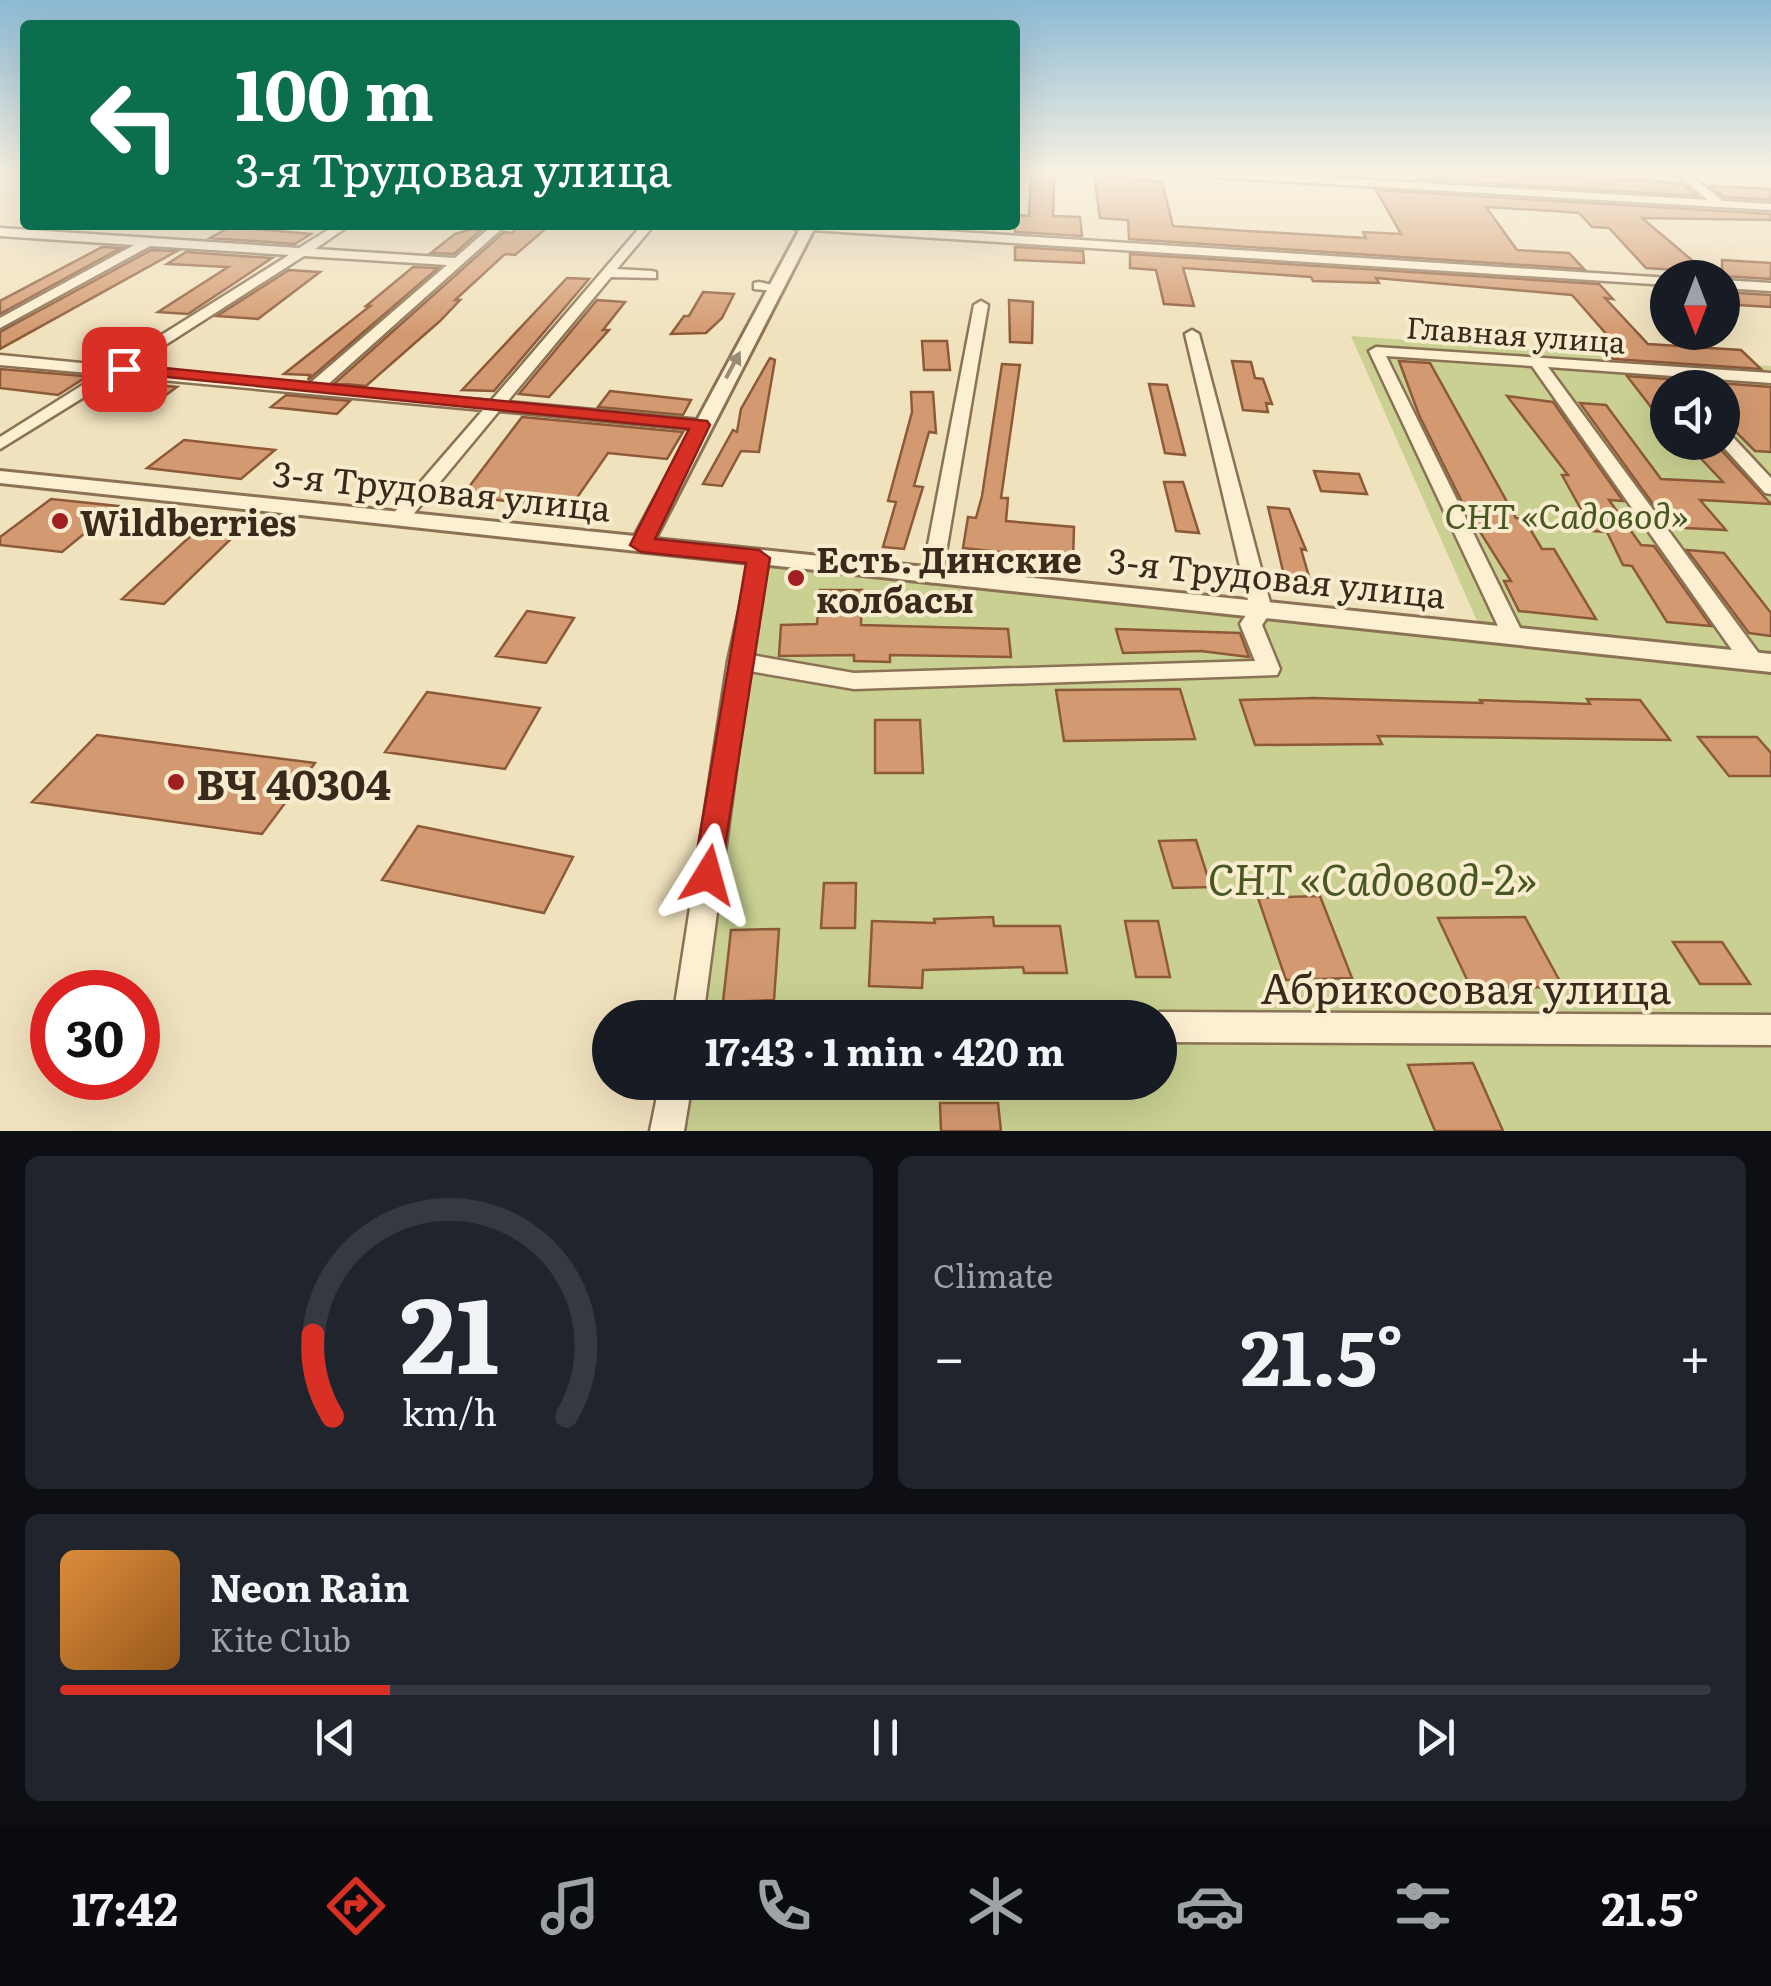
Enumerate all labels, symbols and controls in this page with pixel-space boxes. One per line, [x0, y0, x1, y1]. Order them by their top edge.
text: 100 m [235, 39, 434, 143]
icon: left [70, 60, 200, 190]
text: 3-я Трудовая улица [235, 134, 672, 201]
north arrow [1650, 260, 1740, 350]
map controls [1650, 260, 1740, 460]
street label: Главная улица [1405, 303, 1628, 363]
pin [82, 327, 167, 412]
icon: arrive [97, 342, 152, 397]
one-way arrow [724, 350, 741, 379]
button: sound [1650, 370, 1740, 460]
street label: 3-я Трудовая улица [270, 445, 614, 533]
park label: СНТ «Садовод» [1444, 488, 1688, 540]
place label: Wildberries [80, 495, 296, 547]
marker: Wildberries [49, 510, 71, 532]
place label: Есть. Динские колбасы [816, 532, 1082, 624]
street label: 3-я Трудовая улица [1105, 532, 1449, 620]
marker: Есть. Динские колбасы [785, 567, 807, 589]
place label: ВЧ 40304 [196, 751, 391, 813]
marker: ВЧ 40304 [165, 771, 187, 793]
position arrow [656, 823, 760, 927]
park label: СНТ «Садовод-2» [1208, 846, 1536, 908]
street label: Абрикосовая улица [1261, 955, 1672, 1017]
speed limit sign: 30 [30, 970, 160, 1100]
text: 17:43 · 1 min · 420 m [705, 1021, 1064, 1078]
text: Climate [933, 1250, 1053, 1298]
text: 21 [400, 1252, 498, 1406]
text: 21.5° [1240, 1298, 1404, 1409]
text: − [933, 1313, 965, 1395]
text: + [1679, 1313, 1711, 1395]
text: km/h [401, 1384, 497, 1437]
text: Neon Rain [210, 1557, 410, 1614]
text: Kite Club [210, 1614, 351, 1662]
icon: previous [308, 1710, 363, 1765]
icon: pause [858, 1710, 913, 1765]
icon: next [1408, 1710, 1463, 1765]
icon: directions [321, 1871, 391, 1941]
icon: music [535, 1871, 605, 1941]
icon: phone [748, 1871, 818, 1941]
icon: climate [961, 1871, 1031, 1941]
icon: car [1175, 1871, 1245, 1941]
icon: filters [1388, 1871, 1458, 1941]
text: 17:42 [72, 1873, 178, 1940]
text: 21.5° [1601, 1873, 1699, 1940]

